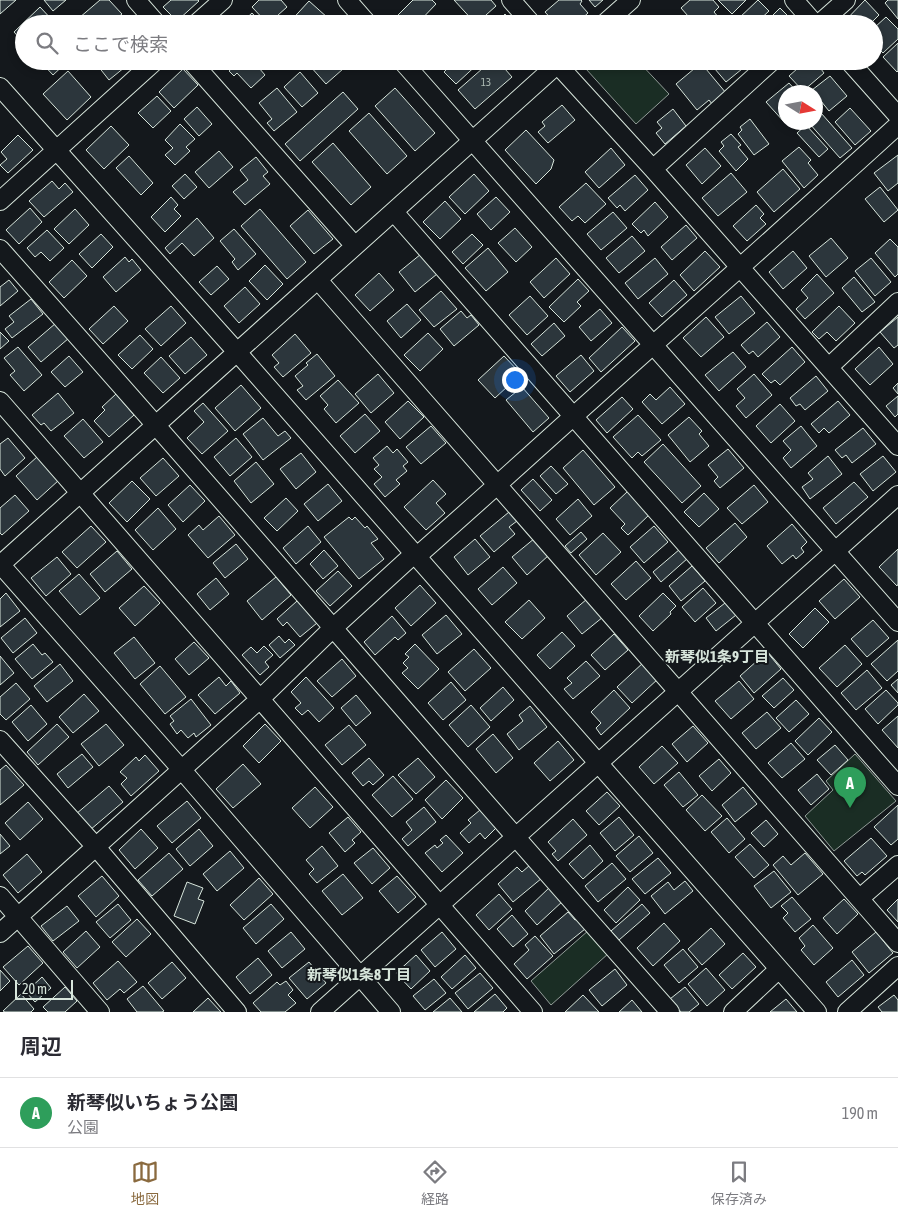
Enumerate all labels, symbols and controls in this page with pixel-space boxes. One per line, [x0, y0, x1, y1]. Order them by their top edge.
search box [15, 15, 883, 70]
icon: search [33, 29, 61, 57]
text: ここで検索 [73, 33, 168, 55]
house number: 13 [481, 76, 491, 88]
north arrow [778, 85, 823, 130]
your location [502, 367, 528, 393]
district label: 新琴似1条9丁目 [665, 648, 769, 665]
pin: A [834, 767, 866, 808]
district label: 新琴似1条8丁目 [307, 966, 411, 983]
scale bar [15, 977, 72, 1000]
text: 20 m [22, 981, 47, 997]
text: 周辺 [20, 1034, 62, 1058]
text: 新琴似いちょう公園 [67, 1091, 238, 1113]
text: A [32, 1104, 40, 1122]
text: 190 m [842, 1104, 878, 1122]
text: 公園 [67, 1118, 99, 1136]
tab: 地図 [131, 1158, 159, 1208]
tab: 経路 [421, 1158, 449, 1208]
tab: 保存済み [711, 1158, 767, 1208]

